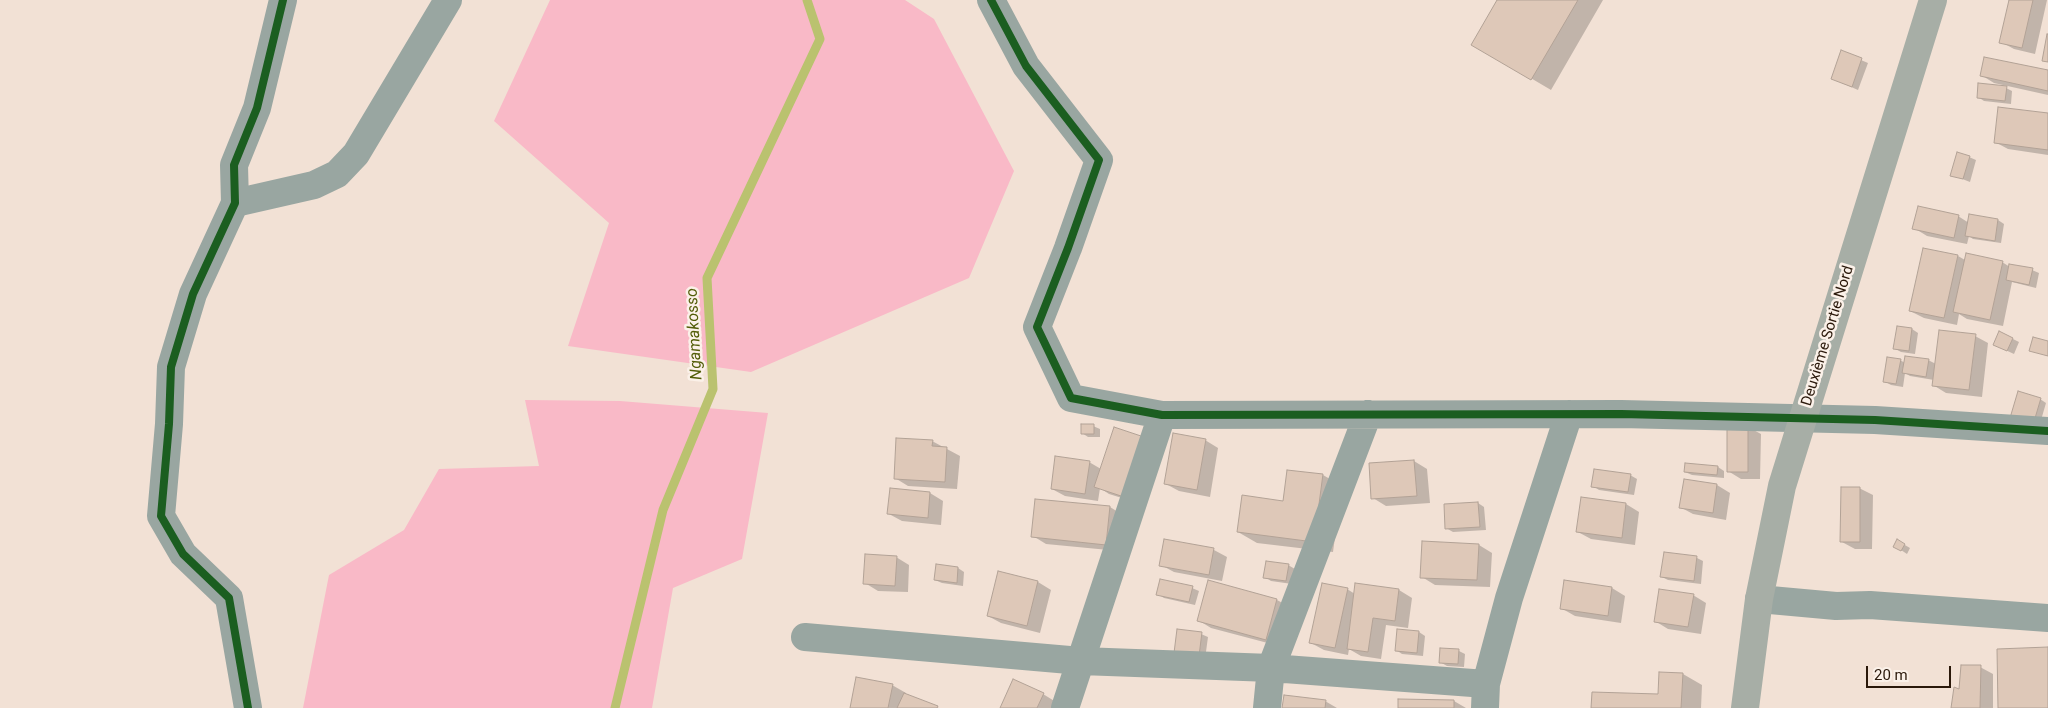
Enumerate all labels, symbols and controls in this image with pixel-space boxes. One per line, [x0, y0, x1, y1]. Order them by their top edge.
street label: Deuxième Sortie Nord [1798, 264, 1858, 408]
water label: Ngamakosso [683, 288, 707, 380]
scale bar [1868, 656, 1953, 688]
text: 20 m [1874, 666, 1908, 684]

